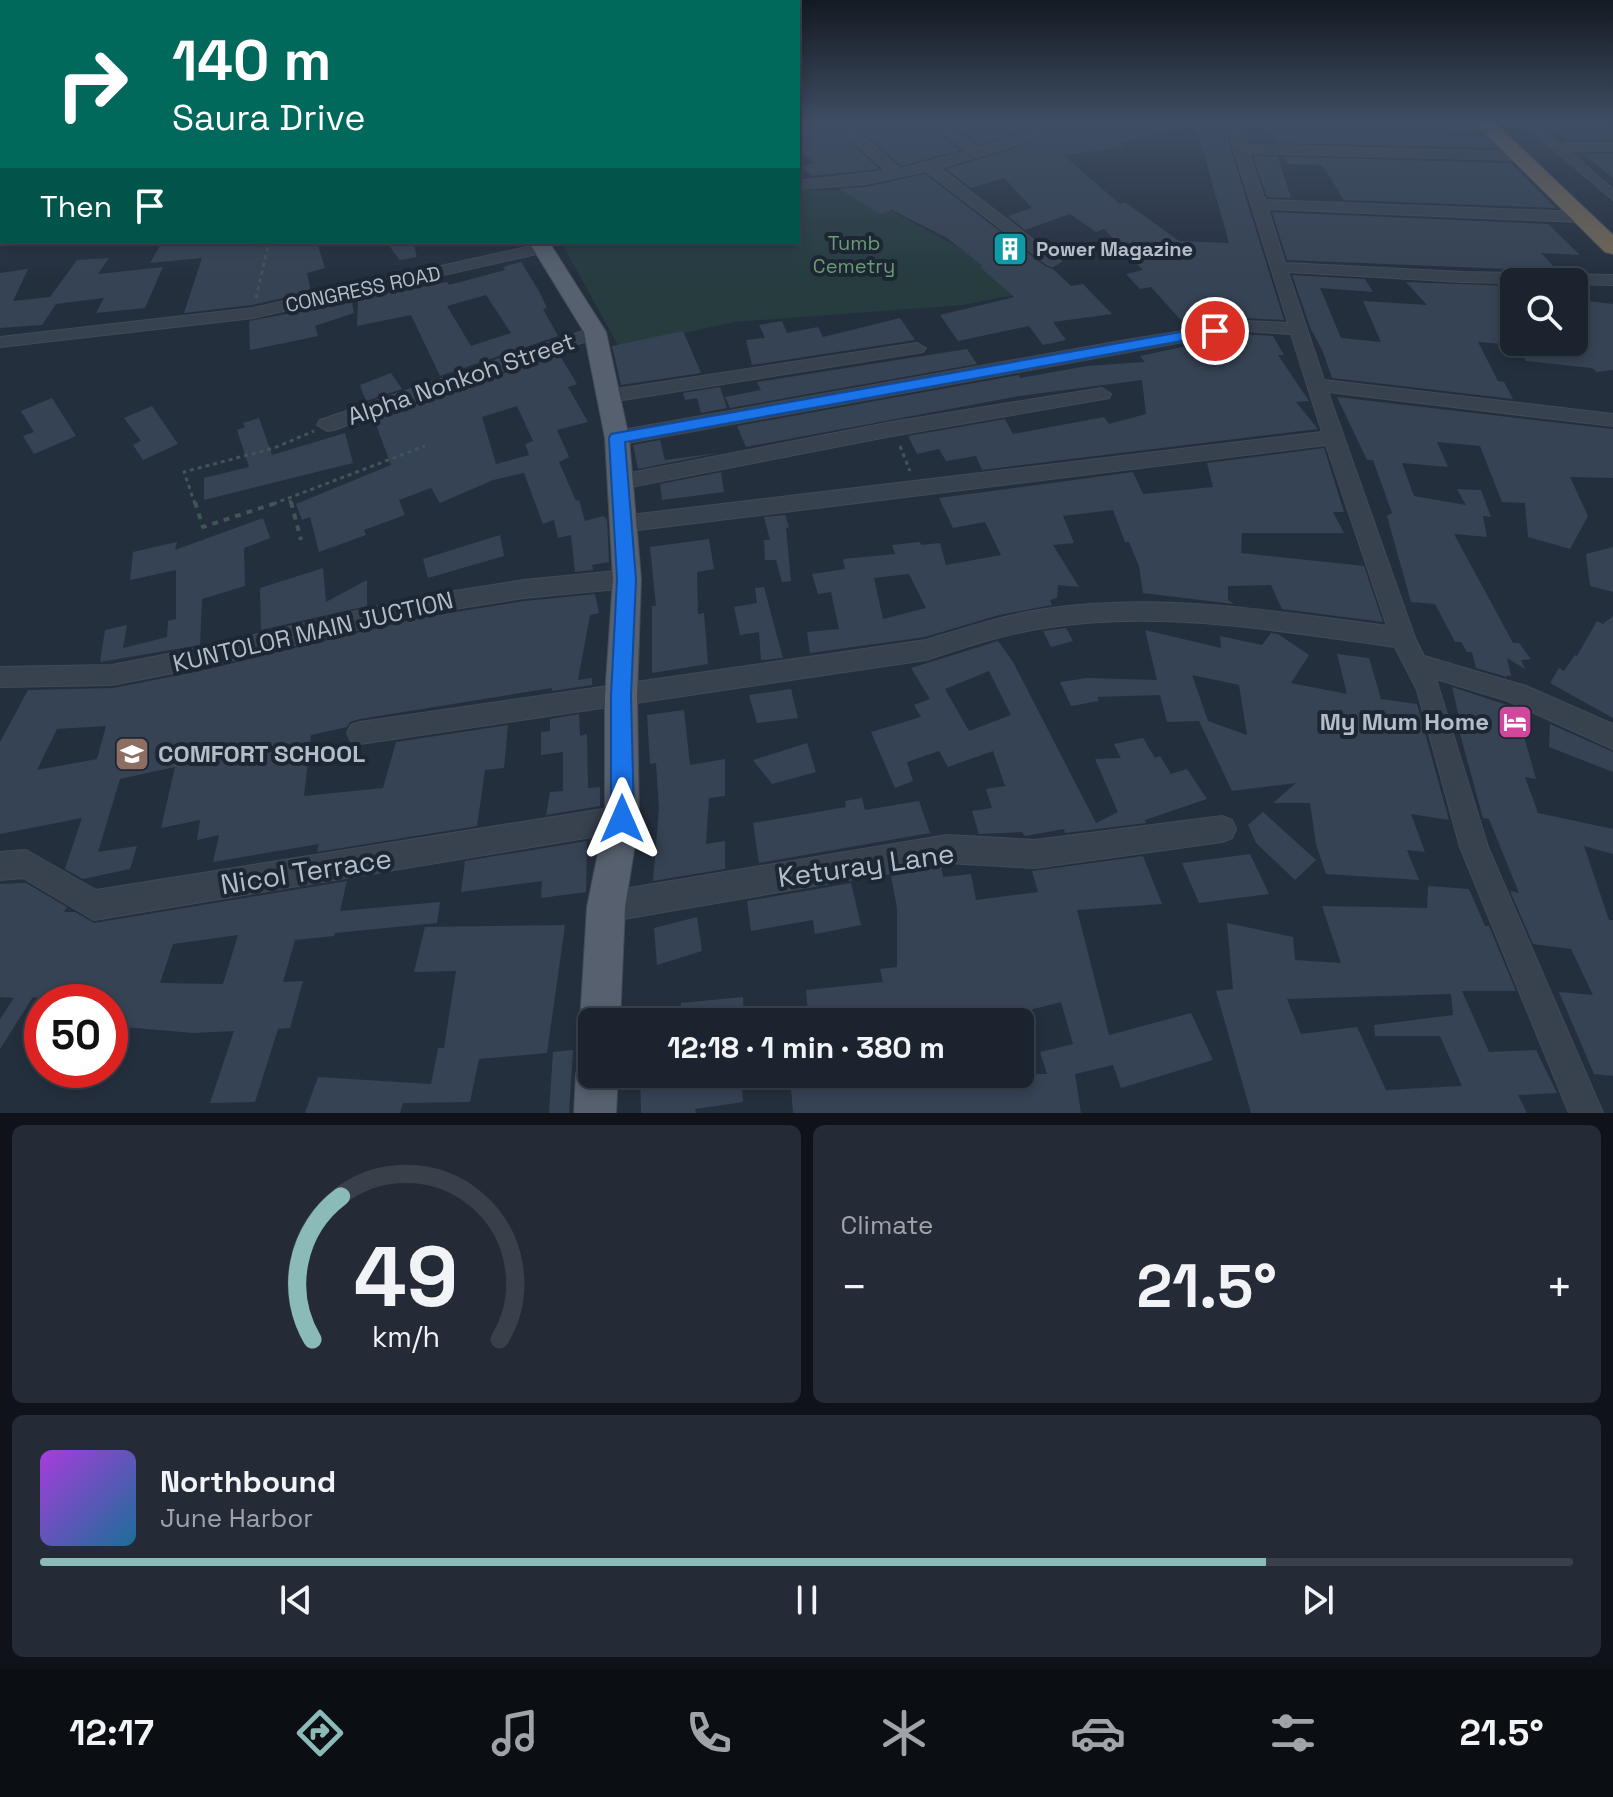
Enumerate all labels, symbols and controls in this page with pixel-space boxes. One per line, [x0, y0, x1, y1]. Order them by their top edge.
text: 140 m [172, 25, 331, 96]
icon: right [40, 32, 144, 136]
text: Saura Drive [172, 95, 366, 141]
icon: arrive [128, 184, 172, 228]
text: Then [40, 187, 112, 226]
park label: Tumb Cemetry [813, 230, 895, 279]
building icon: Power Magazine [991, 230, 1029, 268]
place label: Power Magazine [1036, 236, 1193, 262]
street label: CONGRESS ROAD [283, 260, 443, 318]
map controls [1500, 268, 1588, 356]
button: search [1500, 268, 1588, 356]
pin [1181, 297, 1249, 365]
icon: arrive [1193, 309, 1237, 353]
street label: Alpha Nonkoh Street [343, 325, 578, 432]
street label: KUNTOLOR MAIN JUCTION [170, 584, 456, 679]
hotel icon: My Mum Home [1496, 703, 1534, 741]
place label: My Mum Home [1320, 706, 1489, 737]
school or university icon: COMFORT SCHOOL [113, 735, 151, 773]
place label: COMFORT SCHOOL [158, 738, 365, 769]
position arrow [580, 777, 664, 861]
street label: Keturay Lane [775, 835, 957, 895]
street label: Nicol Terrace [218, 840, 394, 902]
speed limit sign: 50 [24, 984, 128, 1088]
text: 12:18 · 1 min · 380 m [667, 1028, 945, 1067]
text: Climate [841, 1208, 933, 1242]
text: 49 [354, 1224, 458, 1330]
text: 21.5° [1137, 1248, 1277, 1325]
text: − [841, 1259, 868, 1315]
text: + [1546, 1259, 1573, 1315]
text: km/h [372, 1319, 440, 1355]
text: Northbound [160, 1462, 336, 1501]
text: June Harbor [160, 1501, 313, 1535]
icon: previous [274, 1578, 318, 1622]
icon: pause [785, 1578, 829, 1622]
icon: next [1296, 1578, 1340, 1622]
icon: directions [292, 1705, 348, 1761]
icon: music [487, 1705, 543, 1761]
icon: phone [681, 1705, 737, 1761]
icon: climate [876, 1705, 932, 1761]
icon: car [1070, 1705, 1126, 1761]
icon: filters [1265, 1705, 1321, 1761]
text: 12:17 [69, 1710, 154, 1756]
text: 21.5° [1459, 1710, 1544, 1756]

